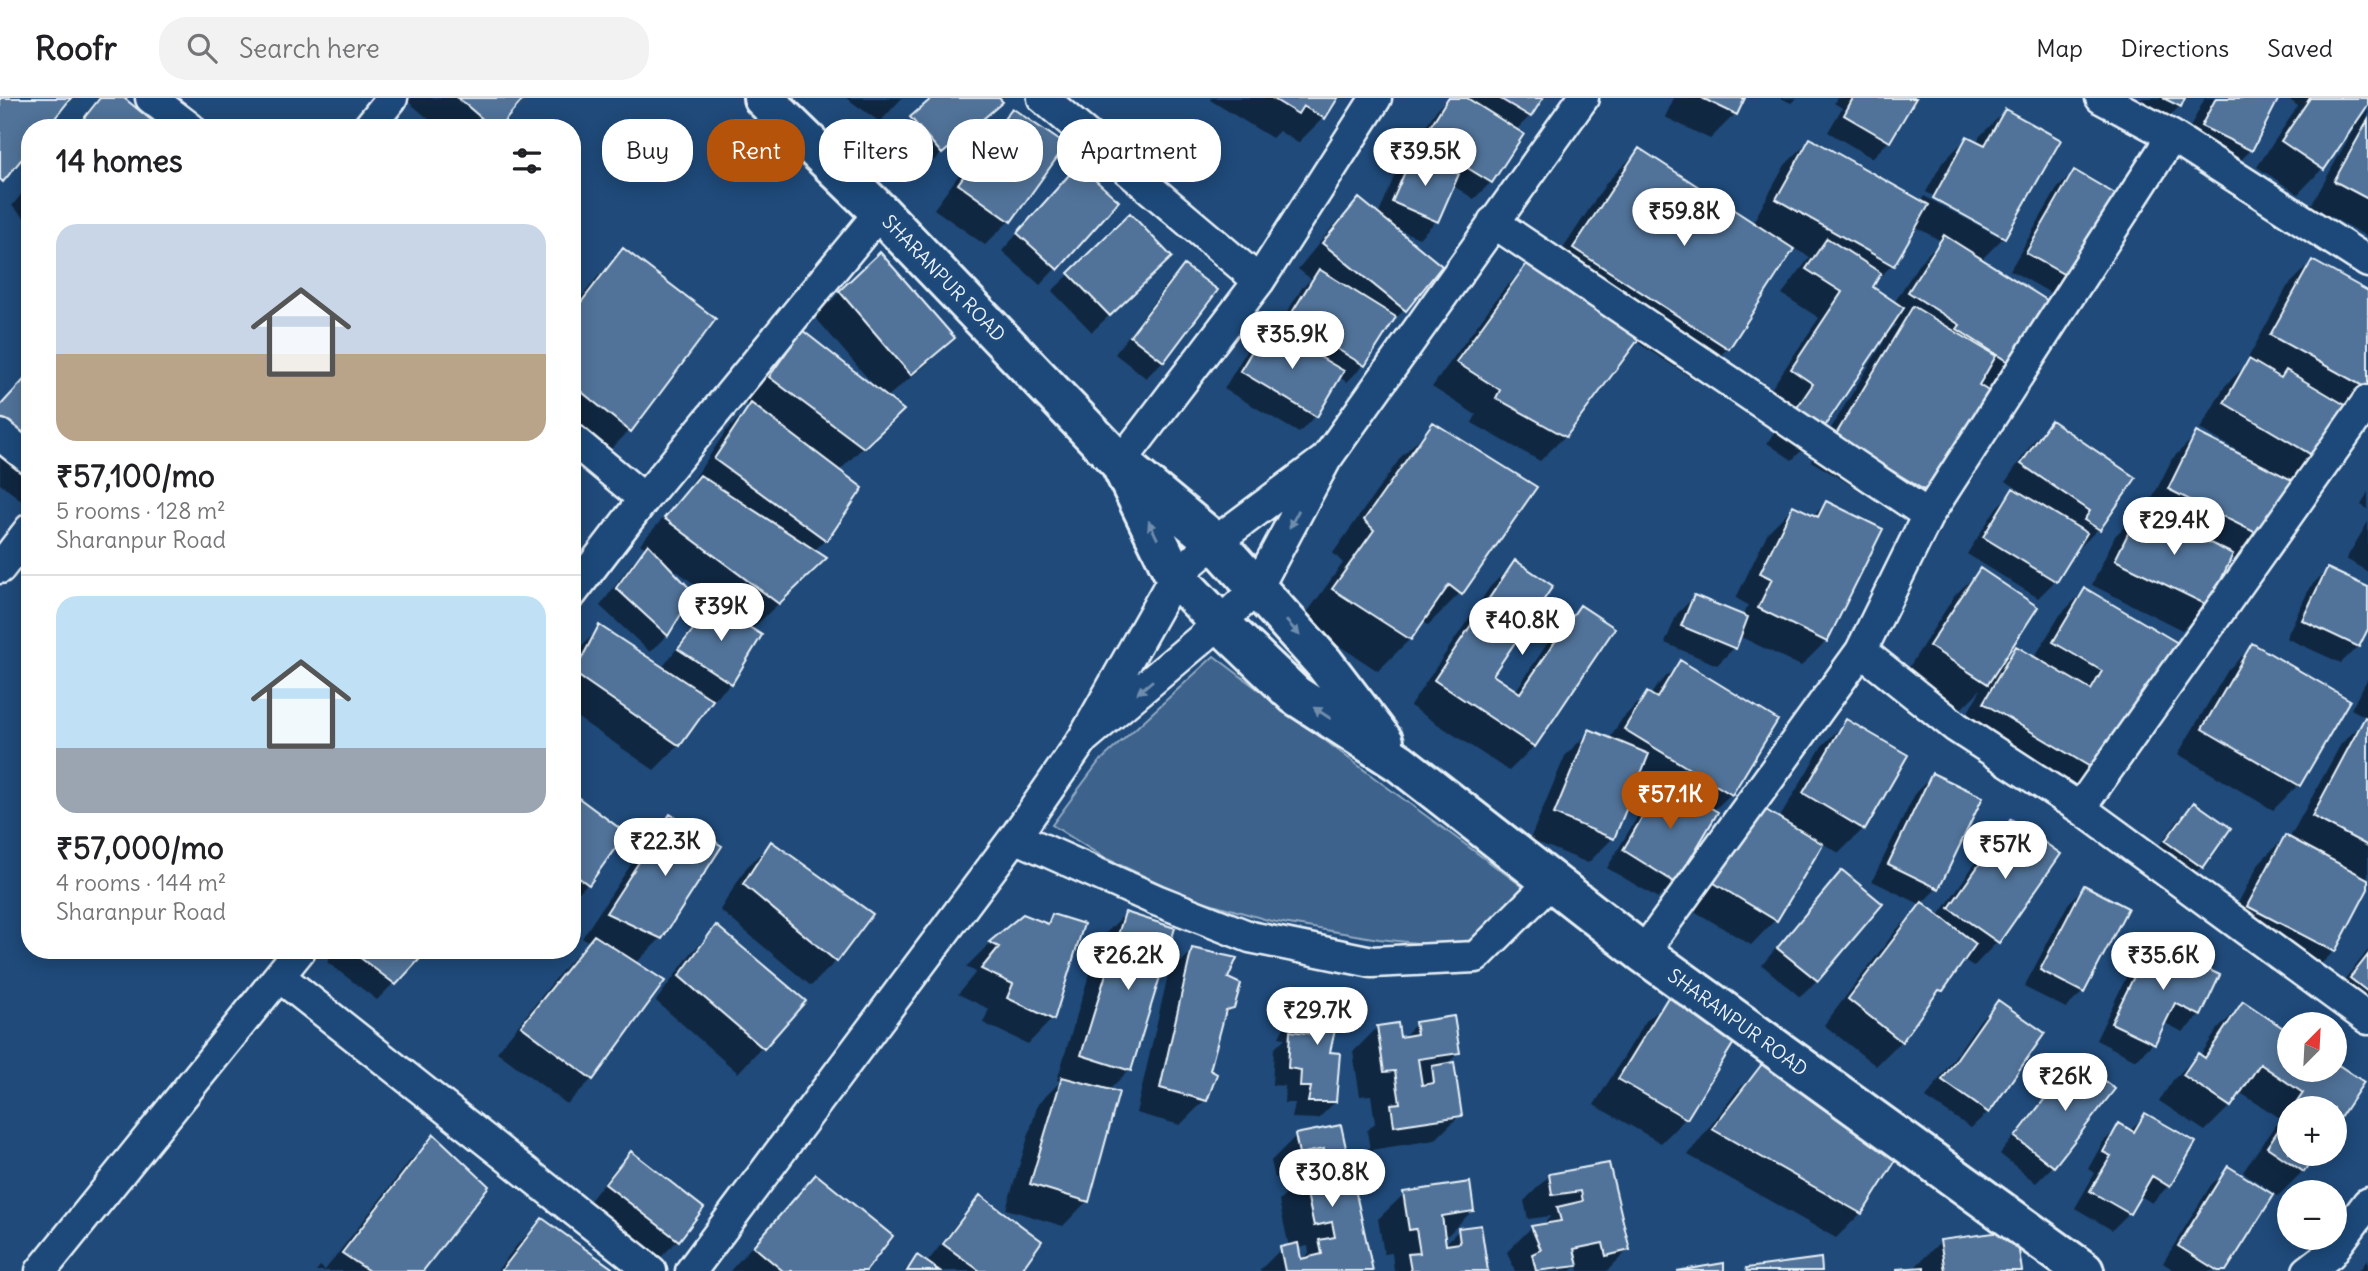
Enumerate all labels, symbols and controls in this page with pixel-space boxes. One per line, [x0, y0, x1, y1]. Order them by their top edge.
search box [159, 17, 649, 80]
text: Roofr [35, 27, 117, 69]
icon: search [183, 29, 221, 67]
text: Search here [239, 32, 380, 65]
text: Map [2036, 33, 2083, 63]
text: Directions [2121, 33, 2229, 63]
text: Saved [2267, 33, 2333, 63]
chip: Buy [602, 119, 693, 182]
chip: Rent [707, 119, 805, 182]
chip: Filters [819, 119, 933, 182]
chip: New [947, 119, 1043, 182]
chip: Apartment [1057, 119, 1221, 182]
pin: ₹39.5K [1368, 129, 1482, 188]
text: ₹39.5K [1389, 136, 1461, 165]
text: 14 homes [56, 142, 183, 180]
icon: filters [508, 142, 546, 180]
pin: ₹59.8K [1627, 188, 1741, 248]
text: ₹59.8K [1648, 196, 1720, 225]
street label: SHARANPUR ROAD [877, 210, 1011, 346]
icon: home [238, 269, 364, 395]
pin: ₹35.9K [1235, 312, 1349, 371]
text: ₹35.9K [1256, 319, 1328, 348]
text: ₹57,100/mo [56, 457, 215, 495]
text: 5 rooms · 128 m² [56, 496, 226, 525]
pin: ₹29.4K [2117, 498, 2231, 557]
text: ₹29.4K [2139, 505, 2209, 534]
one-way arrow [1288, 510, 1300, 530]
one-way arrow [1147, 520, 1159, 540]
text: Sharanpur Road [56, 525, 226, 554]
pin: ₹39K [680, 584, 762, 643]
text: ₹39K [694, 591, 748, 620]
pin: ₹40.8K [1465, 598, 1579, 657]
text: ₹40.8K [1485, 605, 1559, 634]
one-way arrow [1285, 619, 1301, 637]
icon: home [238, 641, 364, 767]
one-way arrow [1136, 679, 1153, 694]
one-way arrow [1312, 706, 1332, 719]
pin: ₹57.1K [1613, 772, 1727, 831]
text: ₹57.1K [1638, 779, 1702, 808]
pin: ₹22.3K [608, 818, 722, 878]
pin: ₹57K [1964, 822, 2046, 881]
text: ₹22.3K [630, 826, 700, 855]
text: ₹57,000/mo [56, 829, 224, 867]
text: ₹57K [1979, 829, 2031, 858]
text: 4 rooms · 144 m² [56, 868, 226, 897]
text: Sharanpur Road [56, 897, 226, 926]
pin: ₹26.2K [1071, 932, 1185, 992]
pin: ₹35.6K [2106, 932, 2220, 992]
text: ₹26.2K [1093, 940, 1163, 969]
text: ₹35.6K [2127, 940, 2199, 969]
street label: SHARANPUR ROAD [1663, 963, 1813, 1081]
pin: ₹29.7K [1260, 988, 1374, 1047]
text: ₹29.7K [1283, 995, 1351, 1024]
north arrow [2277, 1012, 2347, 1082]
map controls [2277, 1012, 2347, 1250]
pin: ₹26K [2024, 1054, 2106, 1113]
text: ₹26K [2038, 1061, 2092, 1090]
button: + [2277, 1096, 2347, 1166]
pin: ₹30.8K [1275, 1150, 1389, 1209]
text: ₹30.8K [1295, 1157, 1369, 1186]
button: − [2277, 1180, 2347, 1250]

